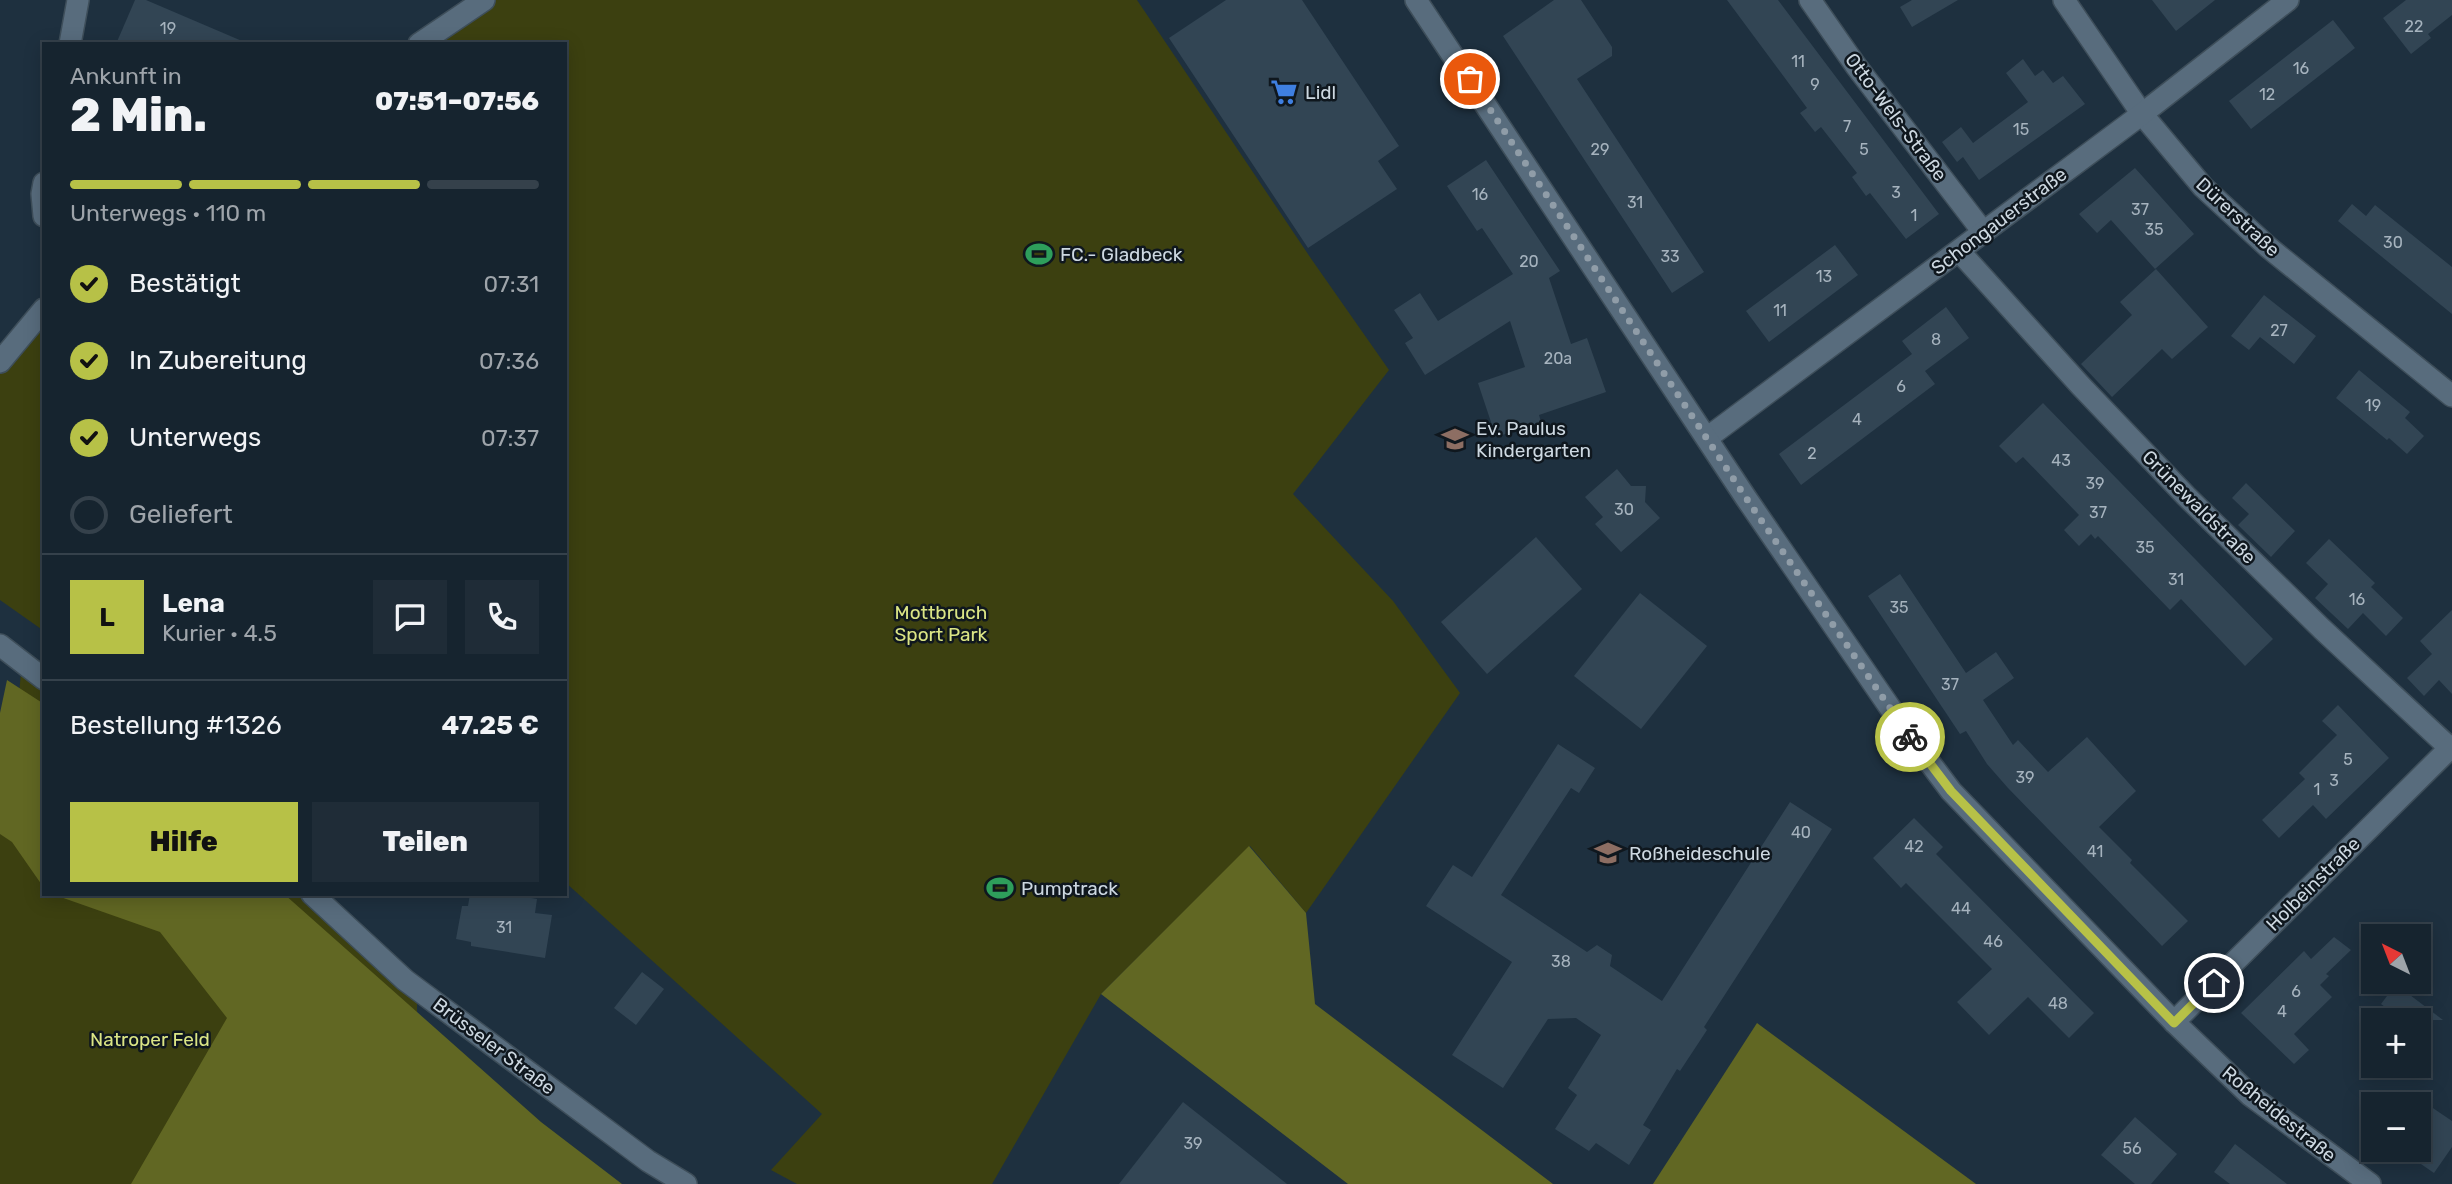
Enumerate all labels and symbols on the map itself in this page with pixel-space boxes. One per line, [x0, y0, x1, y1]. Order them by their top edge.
house number: 22 [2405, 17, 2423, 36]
house number: 19 [160, 19, 176, 38]
street label: Otto-Wels-Straße [1840, 48, 1952, 186]
pin [1440, 49, 1500, 109]
house number: 11 [1791, 52, 1805, 71]
house number: 16 [2293, 59, 2310, 78]
house number: 9 [1810, 75, 1820, 94]
supermarket icon: Lidl [1269, 77, 1299, 107]
place label: Lidl [1305, 81, 1336, 104]
house number: 12 [2259, 85, 2275, 104]
house number: 7 [1843, 117, 1851, 136]
house number: 15 [2013, 120, 2029, 139]
house number: 29 [1591, 140, 1609, 159]
house number: 5 [1859, 140, 1869, 159]
street label: Schongauerstraße [1927, 162, 2071, 280]
street label: Dürerstraße [2191, 172, 2285, 262]
house number: 3 [1891, 183, 1901, 202]
house number: 16 [1472, 185, 1489, 204]
house number: 31 [1627, 193, 1643, 212]
house number: 37 [2131, 200, 2149, 219]
house number: 1 [1911, 206, 1917, 225]
house number: 35 [2144, 220, 2164, 239]
house number: 30 [2383, 233, 2403, 252]
sports icon: FC.- Gladbeck [1024, 239, 1054, 269]
place label: FC.- Gladbeck [1060, 243, 1183, 266]
house number: 33 [1660, 247, 1680, 266]
house number: 20 [1519, 252, 1539, 271]
house number: 13 [1816, 267, 1832, 286]
house number: 11 [1773, 301, 1787, 320]
house number: 27 [2270, 321, 2288, 340]
house number: 8 [1931, 330, 1941, 349]
house number: 20a [1544, 349, 1572, 368]
house number: 6 [1896, 377, 1906, 396]
house number: 19 [2365, 396, 2381, 415]
house number: 4 [1852, 410, 1862, 429]
place label: Ev. Paulus Kindergarten [1476, 417, 1591, 462]
school or university icon: Ev. Paulus Kindergarten [1440, 424, 1470, 454]
house number: 2 [1807, 444, 1817, 463]
street label: Grünewaldstraße [2137, 445, 2261, 569]
house number: 43 [2051, 451, 2071, 470]
house number: 39 [2085, 474, 2105, 493]
house number: 30 [1614, 500, 1634, 519]
house number: 37 [2089, 503, 2107, 522]
house number: 35 [2135, 538, 2155, 557]
house number: 31 [2168, 570, 2184, 589]
house number: 16 [2349, 590, 2366, 609]
house number: 35 [1889, 598, 1909, 617]
park label: Mottbruch Sport Park [895, 601, 988, 646]
house number: 37 [1941, 675, 1959, 694]
courier [1875, 702, 1945, 772]
house number: 5 [2343, 750, 2353, 769]
house number: 39 [2015, 768, 2035, 787]
house number: 3 [2329, 771, 2339, 790]
house number: 1 [2314, 780, 2320, 799]
house number: 40 [1791, 823, 1811, 842]
street label: Holbeinstraße [2261, 832, 2365, 936]
house number: 42 [1904, 837, 1924, 856]
school or university icon: Roßheideschule [1593, 838, 1623, 868]
place label: Roßheideschule [1629, 842, 1771, 865]
house number: 41 [2087, 842, 2103, 861]
sports icon: Pumptrack [985, 873, 1015, 903]
place label: Pumptrack [1021, 877, 1118, 900]
house number: 44 [1951, 899, 1971, 918]
house number: 31 [496, 918, 512, 937]
north arrow [2361, 924, 2431, 994]
house number: 46 [1983, 932, 2003, 951]
house number: 38 [1551, 952, 1571, 971]
pin [2184, 953, 2244, 1013]
house number: 6 [2291, 982, 2301, 1001]
street label: Brüsseler Straße [428, 993, 560, 1099]
house number: 48 [2048, 994, 2068, 1013]
house number: 4 [2277, 1002, 2287, 1021]
park label: Natroper Feld [90, 1028, 210, 1051]
street label: Roßheidestraße [2217, 1061, 2341, 1167]
house number: 39 [1183, 1134, 1203, 1153]
house number: 56 [2122, 1139, 2142, 1158]

